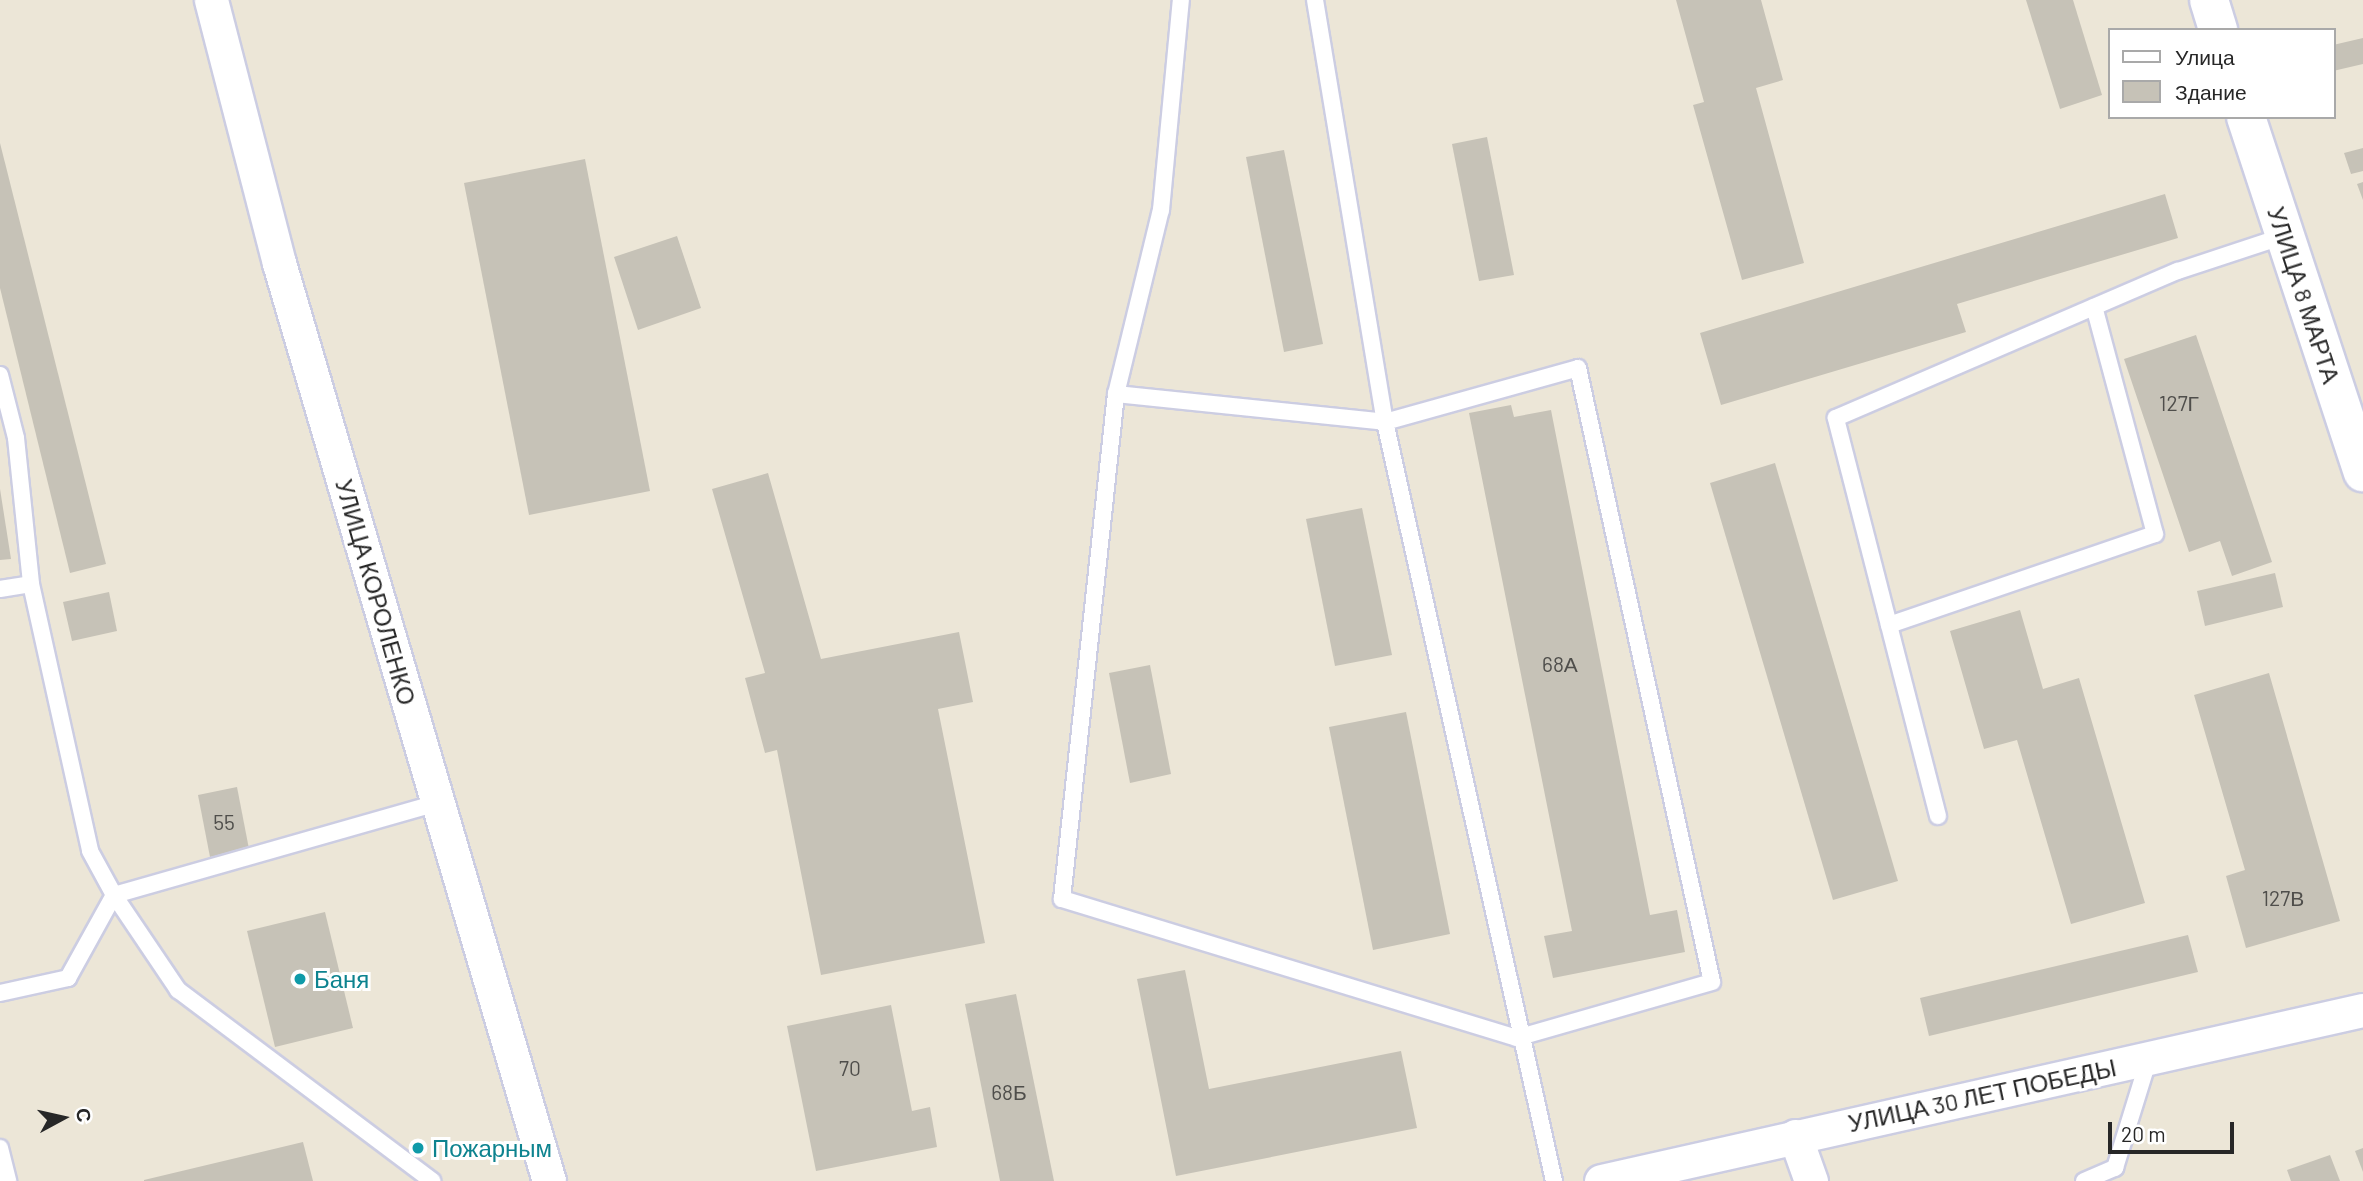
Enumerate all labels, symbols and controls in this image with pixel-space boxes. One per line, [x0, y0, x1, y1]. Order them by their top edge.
legend [2108, 28, 2335, 119]
text: Улица [2175, 44, 2235, 69]
text: Здание [2175, 79, 2247, 104]
street label: УЛИЦА 8 МАРТА [2262, 203, 2346, 387]
house number: 127Г [2159, 390, 2199, 416]
street label: УЛИЦА КОРОЛЕНКО [330, 476, 422, 708]
house number: 68А [1542, 651, 1578, 677]
house number: 55 [213, 809, 235, 835]
house number: 127В [2262, 885, 2304, 911]
place label: Баня [314, 965, 369, 993]
marker: Баня [292, 971, 308, 987]
street label: УЛИЦА 30 ЛЕТ ПОБЕДЫ [1845, 1053, 2119, 1137]
house number: 70 [839, 1055, 861, 1081]
house number: 68Б [991, 1079, 1027, 1105]
north arrow [28, 1083, 98, 1153]
text: С [72, 1107, 97, 1123]
scale bar [2111, 1108, 2237, 1152]
text: 20 m [2121, 1121, 2166, 1146]
place label: Пожарным [432, 1134, 552, 1162]
marker: Пожарным [410, 1140, 426, 1156]

